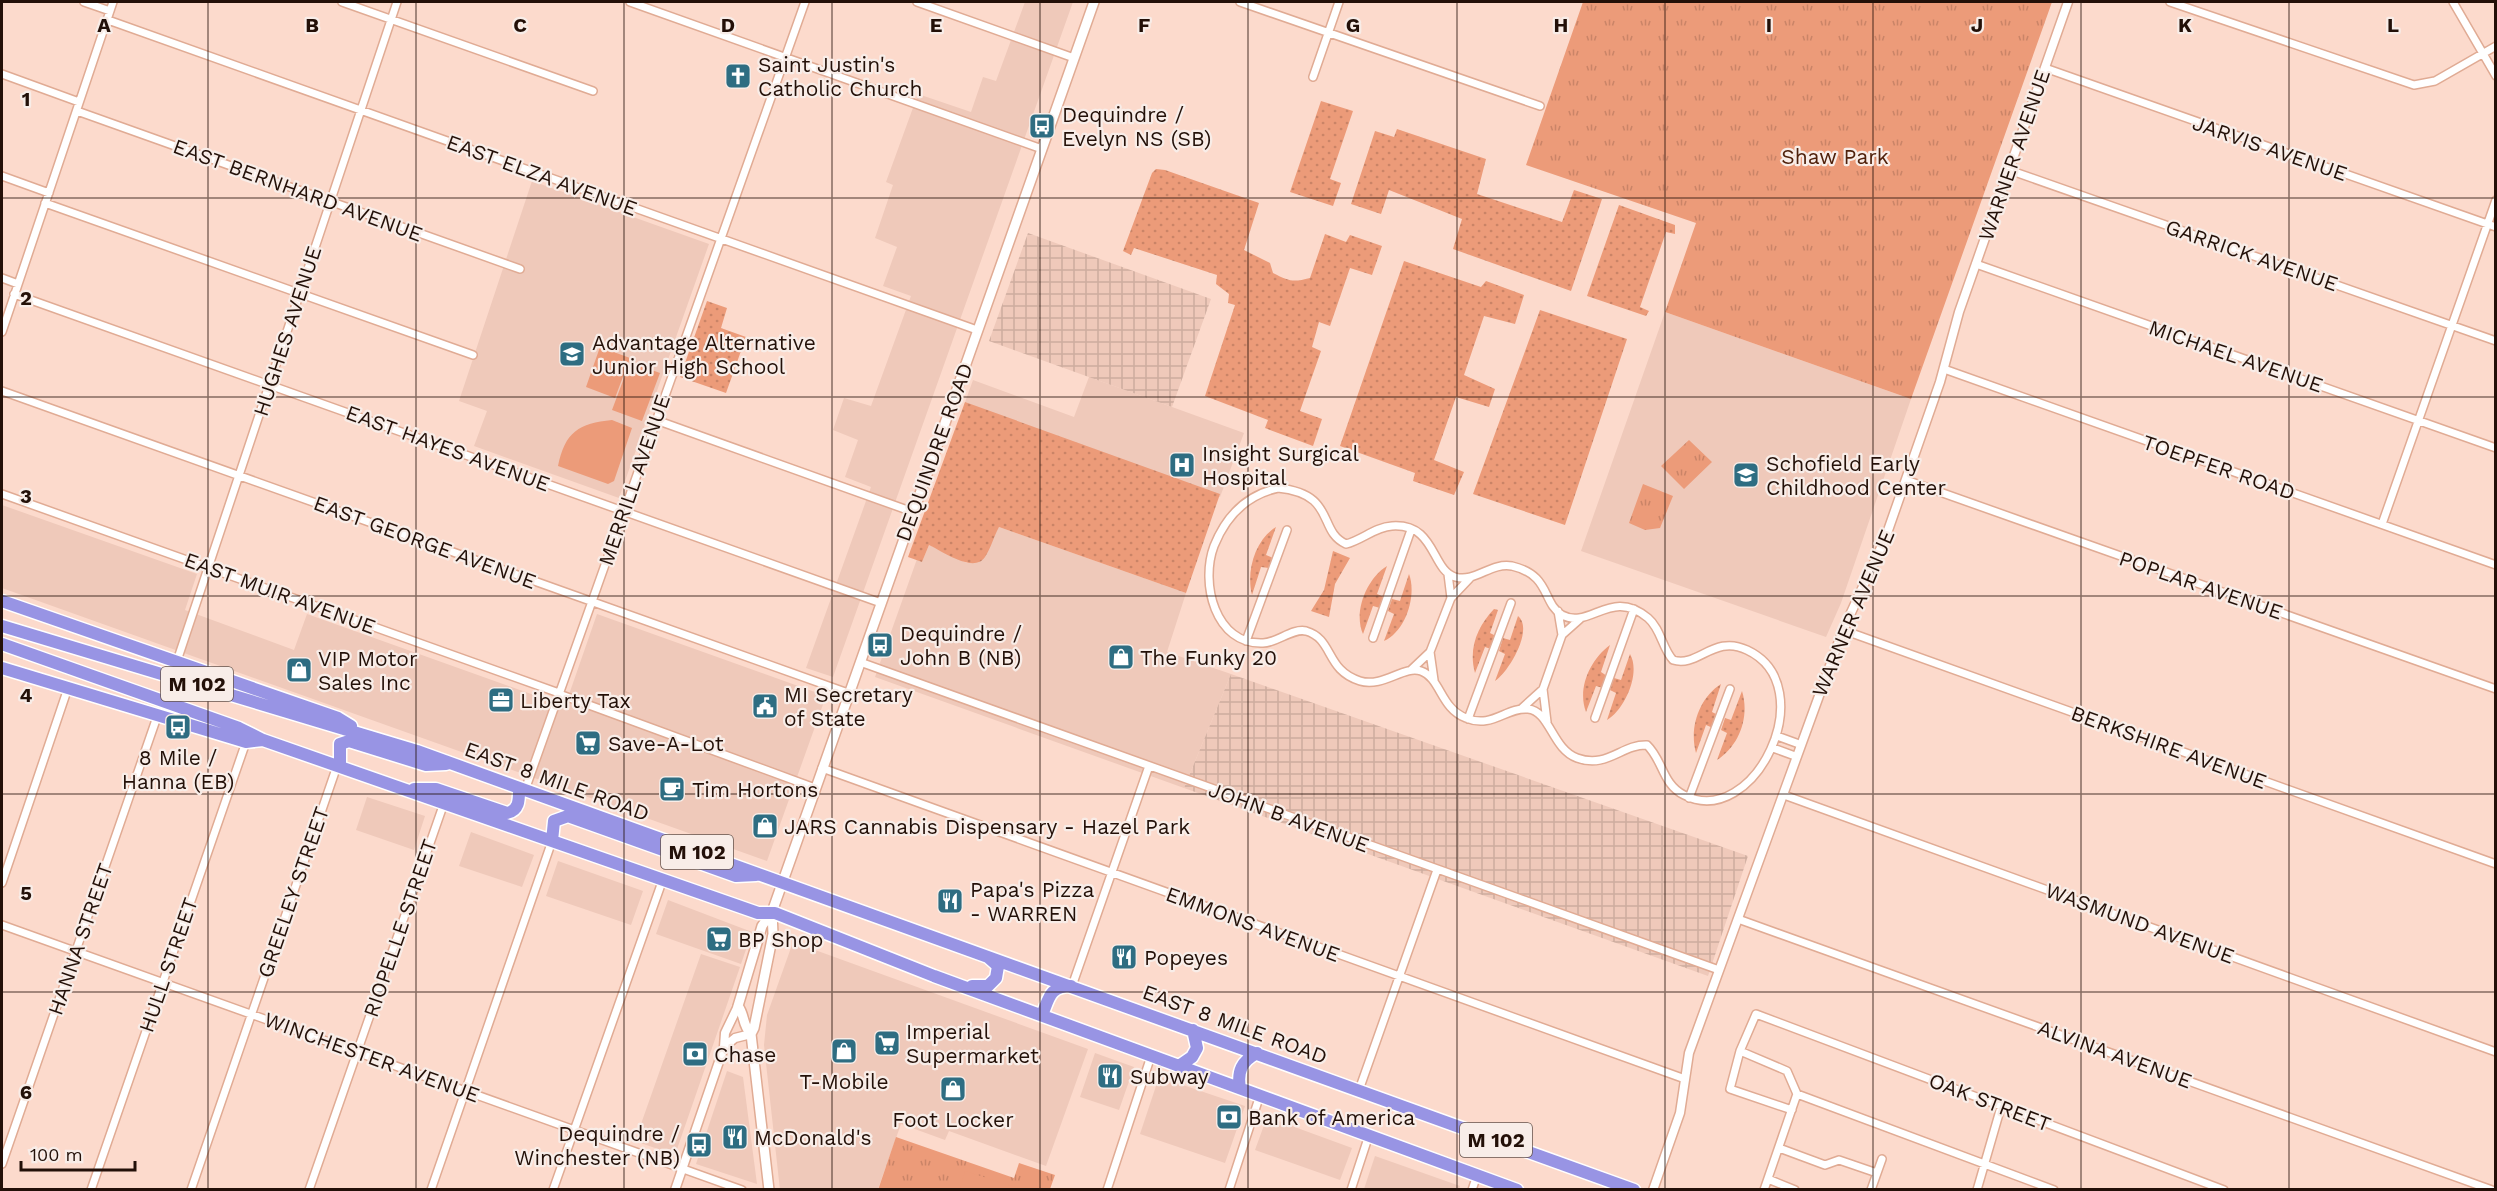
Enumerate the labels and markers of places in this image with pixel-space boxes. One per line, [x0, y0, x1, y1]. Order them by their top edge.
place label: Saint Justin's Catholic Church [758, 52, 923, 101]
church icon: Saint Justin's Catholic Church [723, 61, 753, 91]
place label: Dequindre / Evelyn NS (SB) [1062, 102, 1211, 151]
bus stop icon: Dequindre / Evelyn NS (SB) [1027, 111, 1057, 141]
place label: Advantage Alternative Junior High School [592, 330, 816, 379]
school or university icon: Advantage Alternative Junior High School [557, 339, 587, 369]
place label: Insight Surgical Hospital [1202, 441, 1360, 490]
hospital icon: Insight Surgical Hospital [1167, 450, 1197, 480]
place label: Schofield Early Childhood Center [1766, 451, 1946, 500]
school or university icon: Schofield Early Childhood Center [1731, 460, 1761, 490]
place label: Dequindre / John B (NB) [900, 621, 1022, 670]
bus stop icon: Dequindre / John B (NB) [865, 630, 895, 660]
shop icon: The Funky 20 [1106, 642, 1136, 672]
place label: The Funky 20 [1140, 645, 1277, 670]
place label: VIP Motor Sales Inc [318, 646, 418, 695]
shop icon: VIP Motor Sales Inc [284, 655, 314, 685]
place label: MI Secretary of State [784, 682, 913, 731]
office icon: Liberty Tax [486, 685, 516, 715]
place label: Liberty Tax [520, 688, 631, 713]
public building icon: MI Secretary of State [750, 691, 780, 721]
bus stop icon: 8 Mile / Hanna (EB) [163, 712, 193, 742]
supermarket icon: Save-A-Lot [573, 728, 603, 758]
place label: Save-A-Lot [608, 731, 724, 756]
place label: 8 Mile / Hanna (EB) [122, 745, 234, 794]
cafe icon: Tim Hortons [657, 774, 687, 804]
place label: Tim Hortons [692, 777, 818, 802]
shop icon: JARS Cannabis Dispensary - Hazel Park [750, 811, 780, 841]
place label: JARS Cannabis Dispensary - Hazel Park [784, 814, 1190, 839]
place label: Papa's Pizza - WARREN [970, 877, 1094, 926]
restaurant icon: Papa's Pizza - WARREN [935, 886, 965, 916]
supermarket icon: BP Shop [704, 924, 734, 954]
place label: BP Shop [738, 927, 823, 952]
restaurant icon: Popeyes [1109, 942, 1139, 972]
place label: Popeyes [1144, 945, 1228, 970]
place label: Imperial Supermarket [906, 1019, 1039, 1068]
supermarket icon: Imperial Supermarket [872, 1028, 902, 1058]
shop icon: T-Mobile [829, 1036, 859, 1066]
bank icon: Chase [680, 1039, 710, 1069]
place label: Chase [714, 1042, 776, 1067]
restaurant icon: Subway [1095, 1061, 1125, 1091]
place label: Subway [1130, 1064, 1209, 1089]
place label: T-Mobile [799, 1069, 889, 1094]
shop icon: Foot Locker [938, 1074, 968, 1104]
bank icon: Bank of America [1214, 1102, 1244, 1132]
place label: Bank of America [1248, 1105, 1415, 1130]
place label: Foot Locker [892, 1107, 1014, 1132]
place label: Dequindre / Winchester (NB) [514, 1121, 680, 1170]
restaurant icon: McDonald's [720, 1122, 750, 1152]
place label: McDonald's [754, 1125, 871, 1150]
bus stop icon: Dequindre / Winchester (NB) [684, 1130, 714, 1160]

